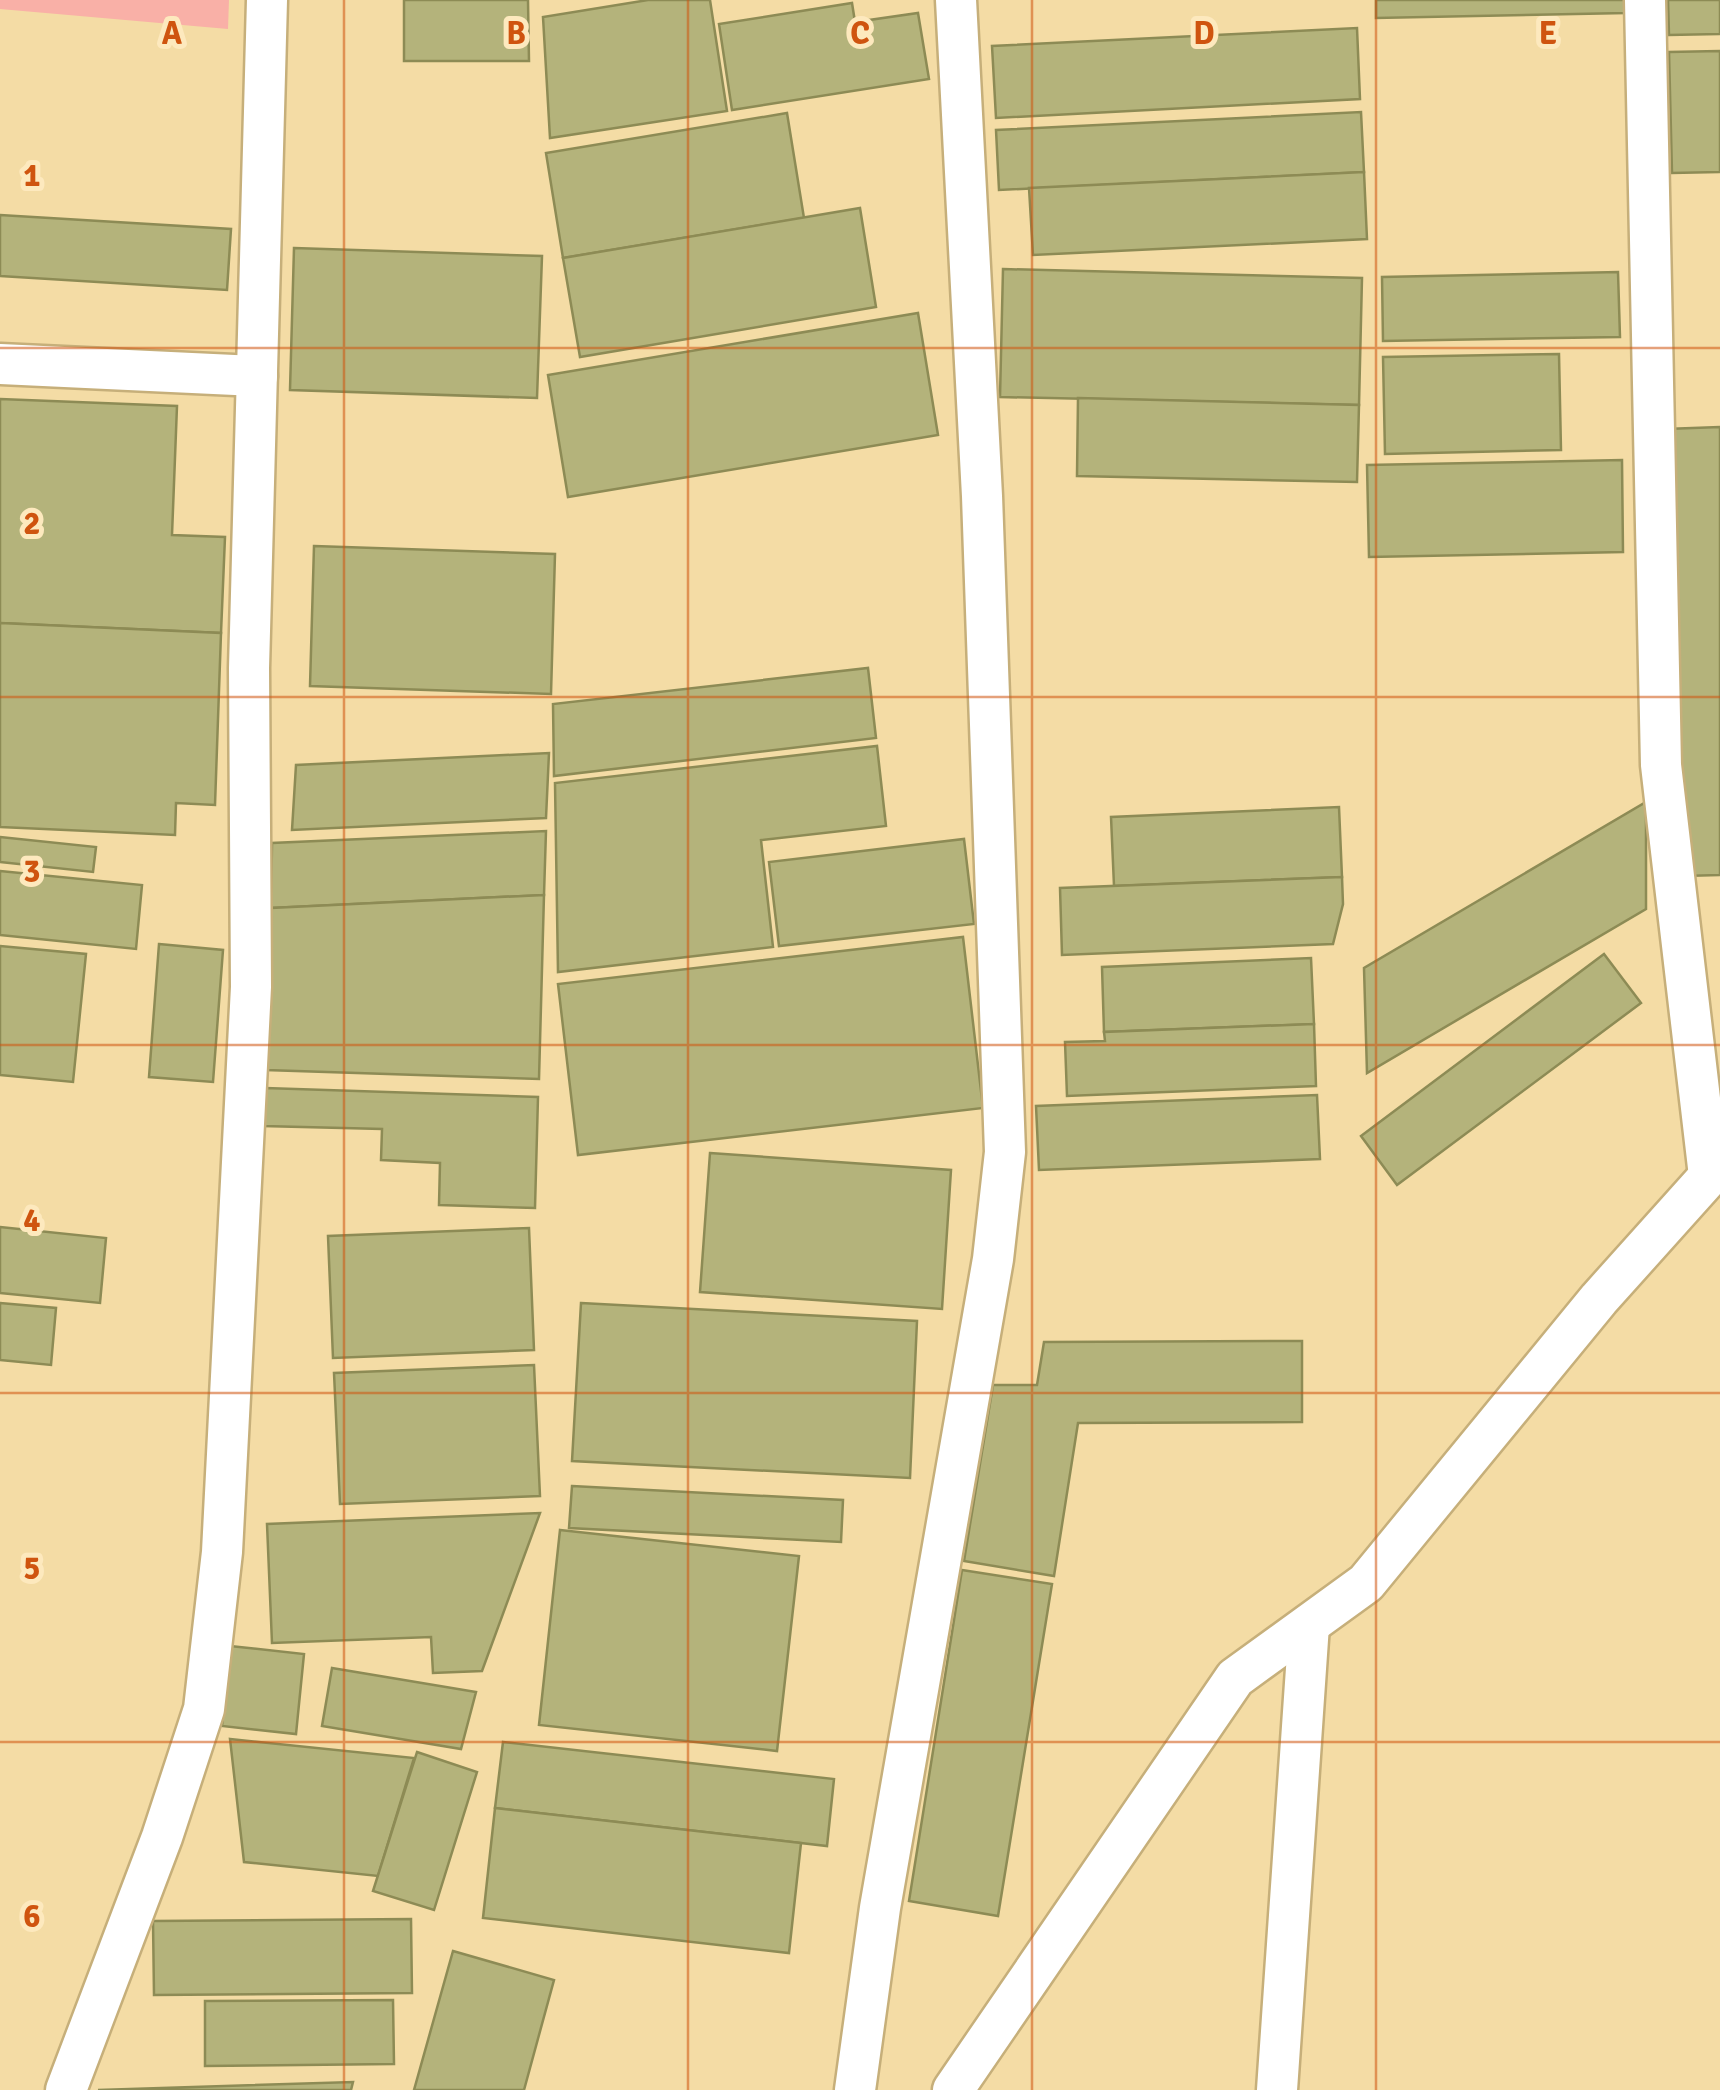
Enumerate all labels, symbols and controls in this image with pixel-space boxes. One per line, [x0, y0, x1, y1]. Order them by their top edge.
text: A [162, 14, 183, 53]
text: B [506, 14, 526, 53]
text: C [850, 14, 870, 53]
text: D [1193, 14, 1215, 53]
text: E [1539, 14, 1557, 53]
text: 1 [23, 156, 41, 195]
text: 2 [23, 504, 41, 543]
text: 3 [23, 852, 41, 891]
text: 4 [23, 1201, 41, 1240]
text: 5 [23, 1549, 41, 1588]
text: 6 [23, 1897, 41, 1936]

